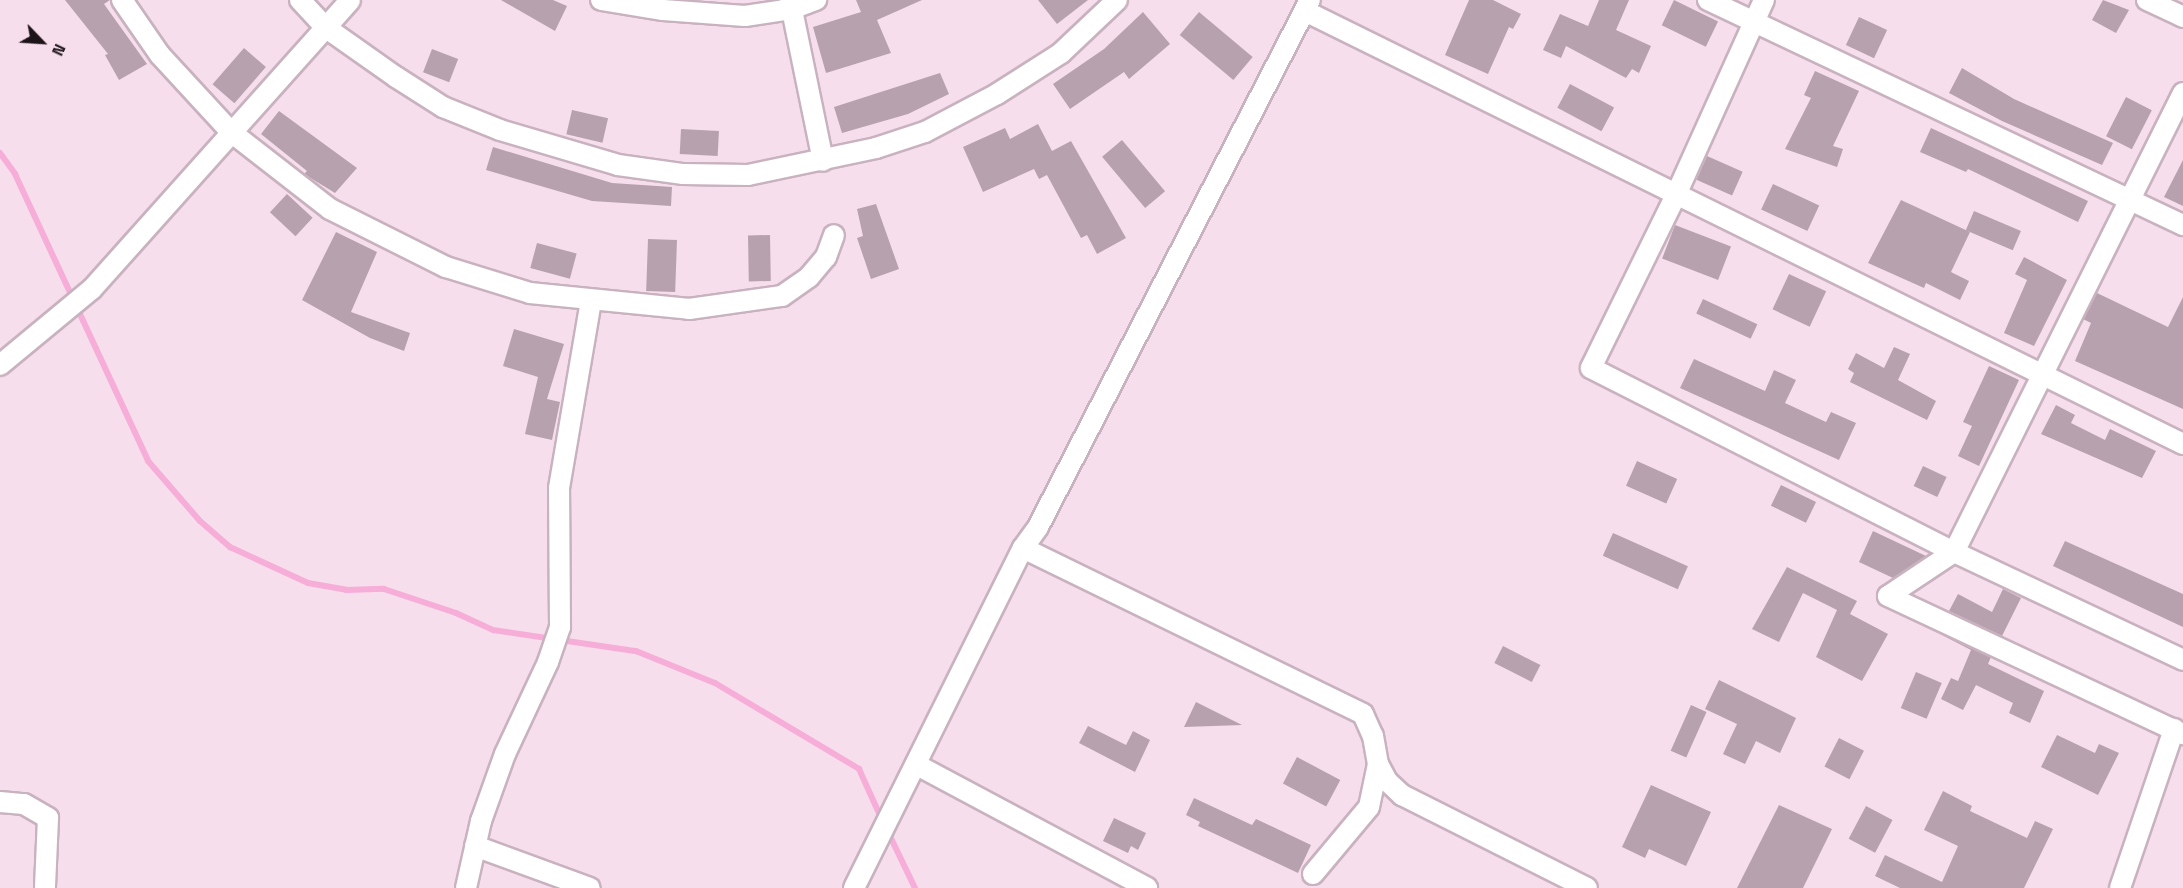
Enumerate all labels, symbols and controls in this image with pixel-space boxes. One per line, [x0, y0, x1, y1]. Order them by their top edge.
north arrow [12, 12, 72, 72]
text: N [47, 41, 71, 59]

